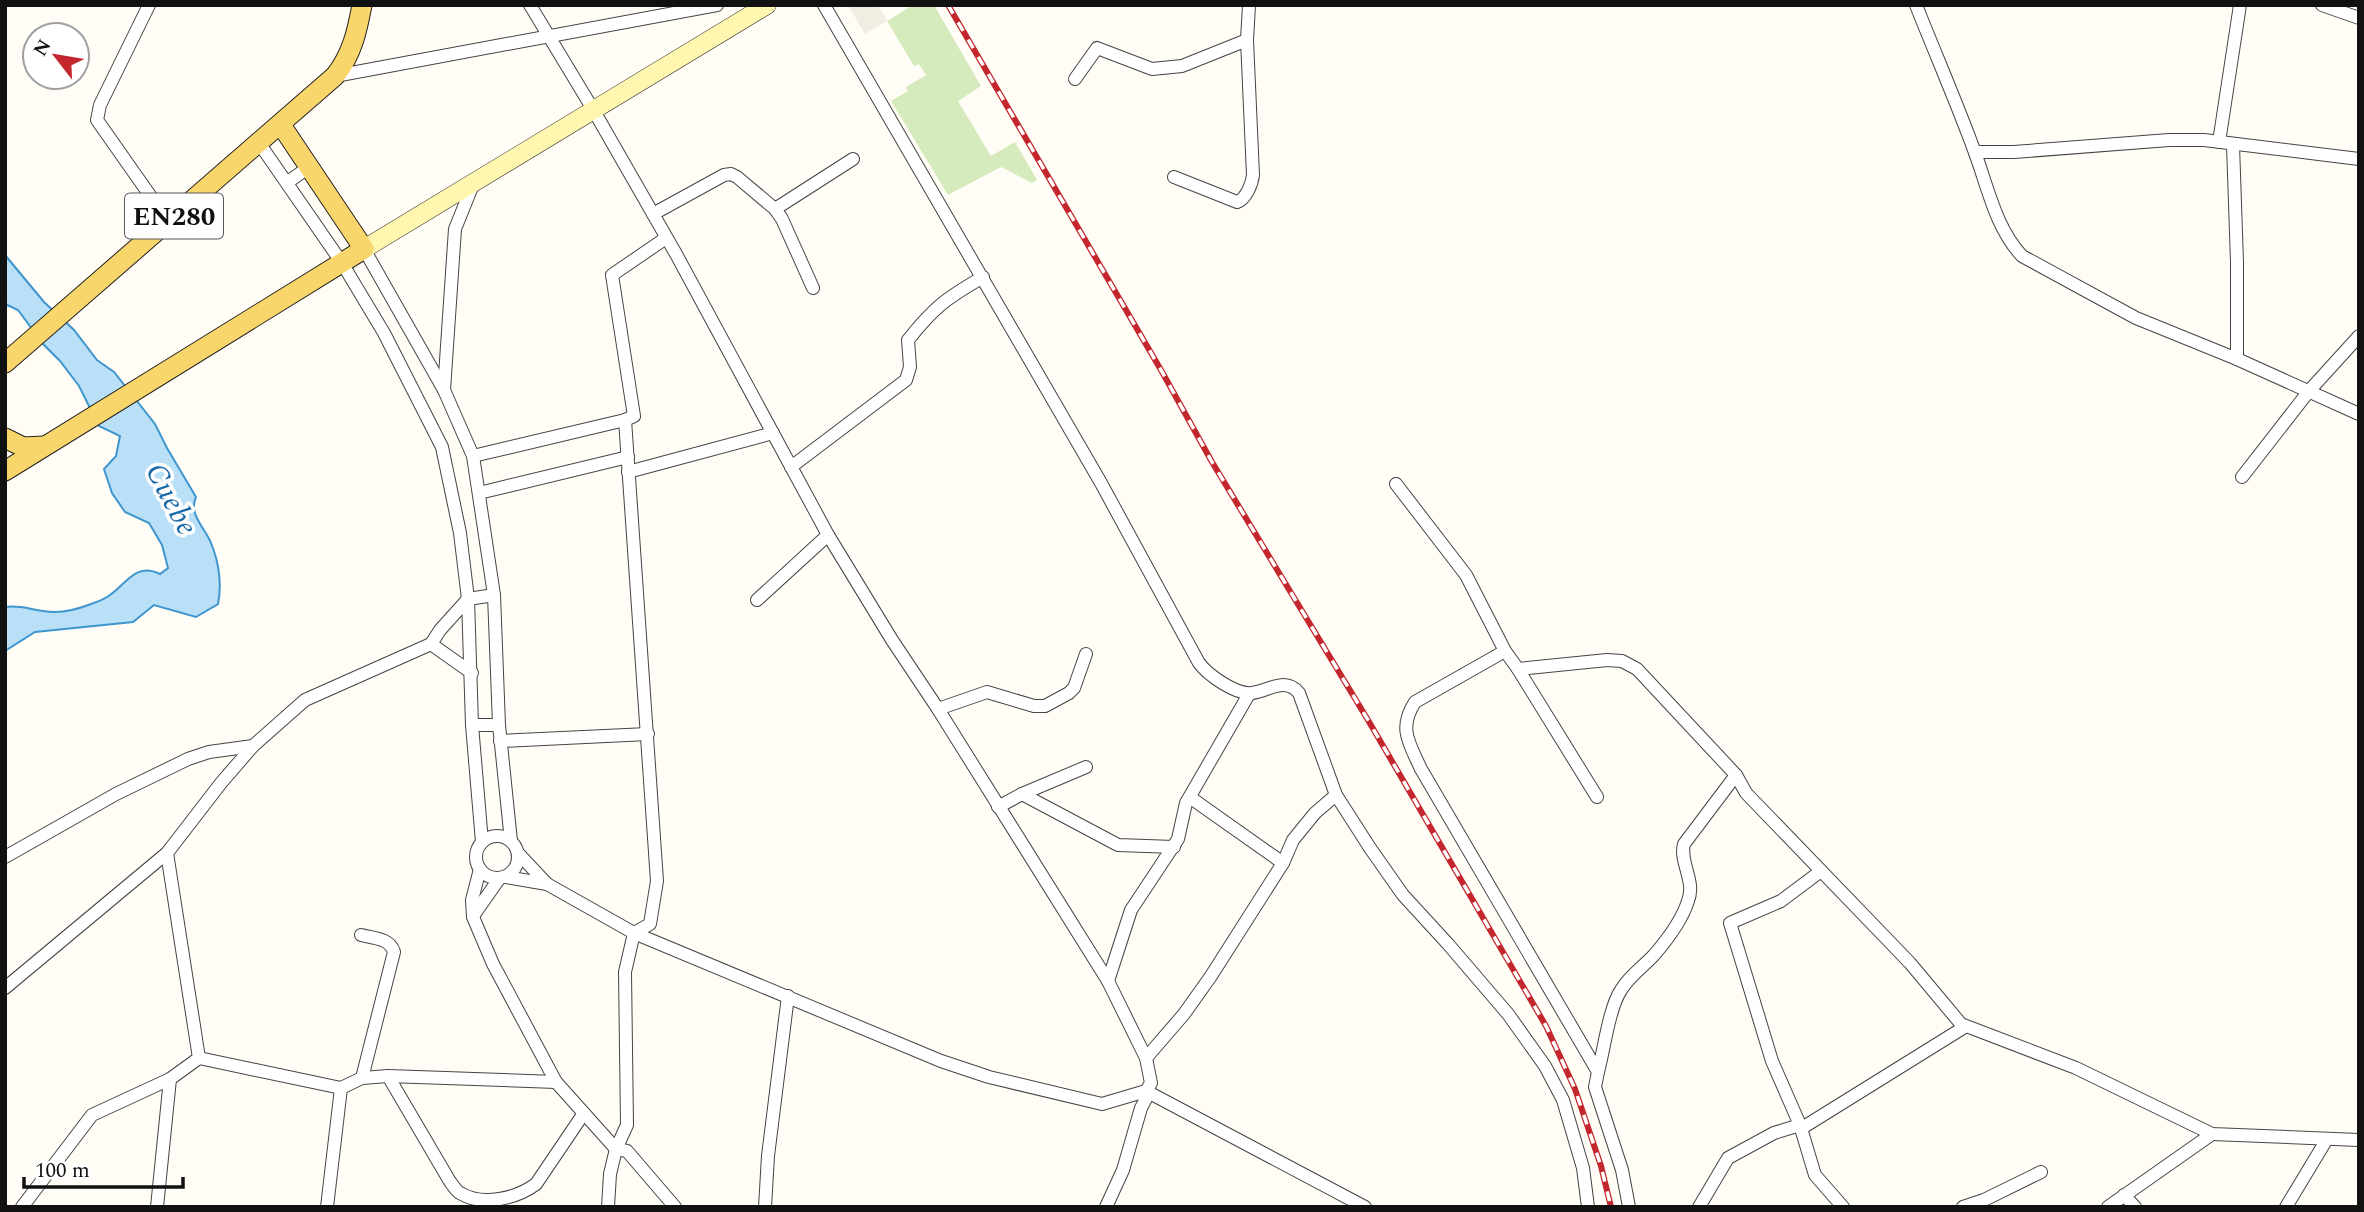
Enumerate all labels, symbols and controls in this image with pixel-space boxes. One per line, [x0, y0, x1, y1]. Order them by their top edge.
north arrow [21, 21, 91, 91]
text: N [26, 34, 59, 62]
road number: EN280 [125, 194, 223, 238]
water label: Cuebe [133, 455, 209, 544]
scale bar [24, 1146, 184, 1190]
text: 100 m [35, 1155, 90, 1187]

